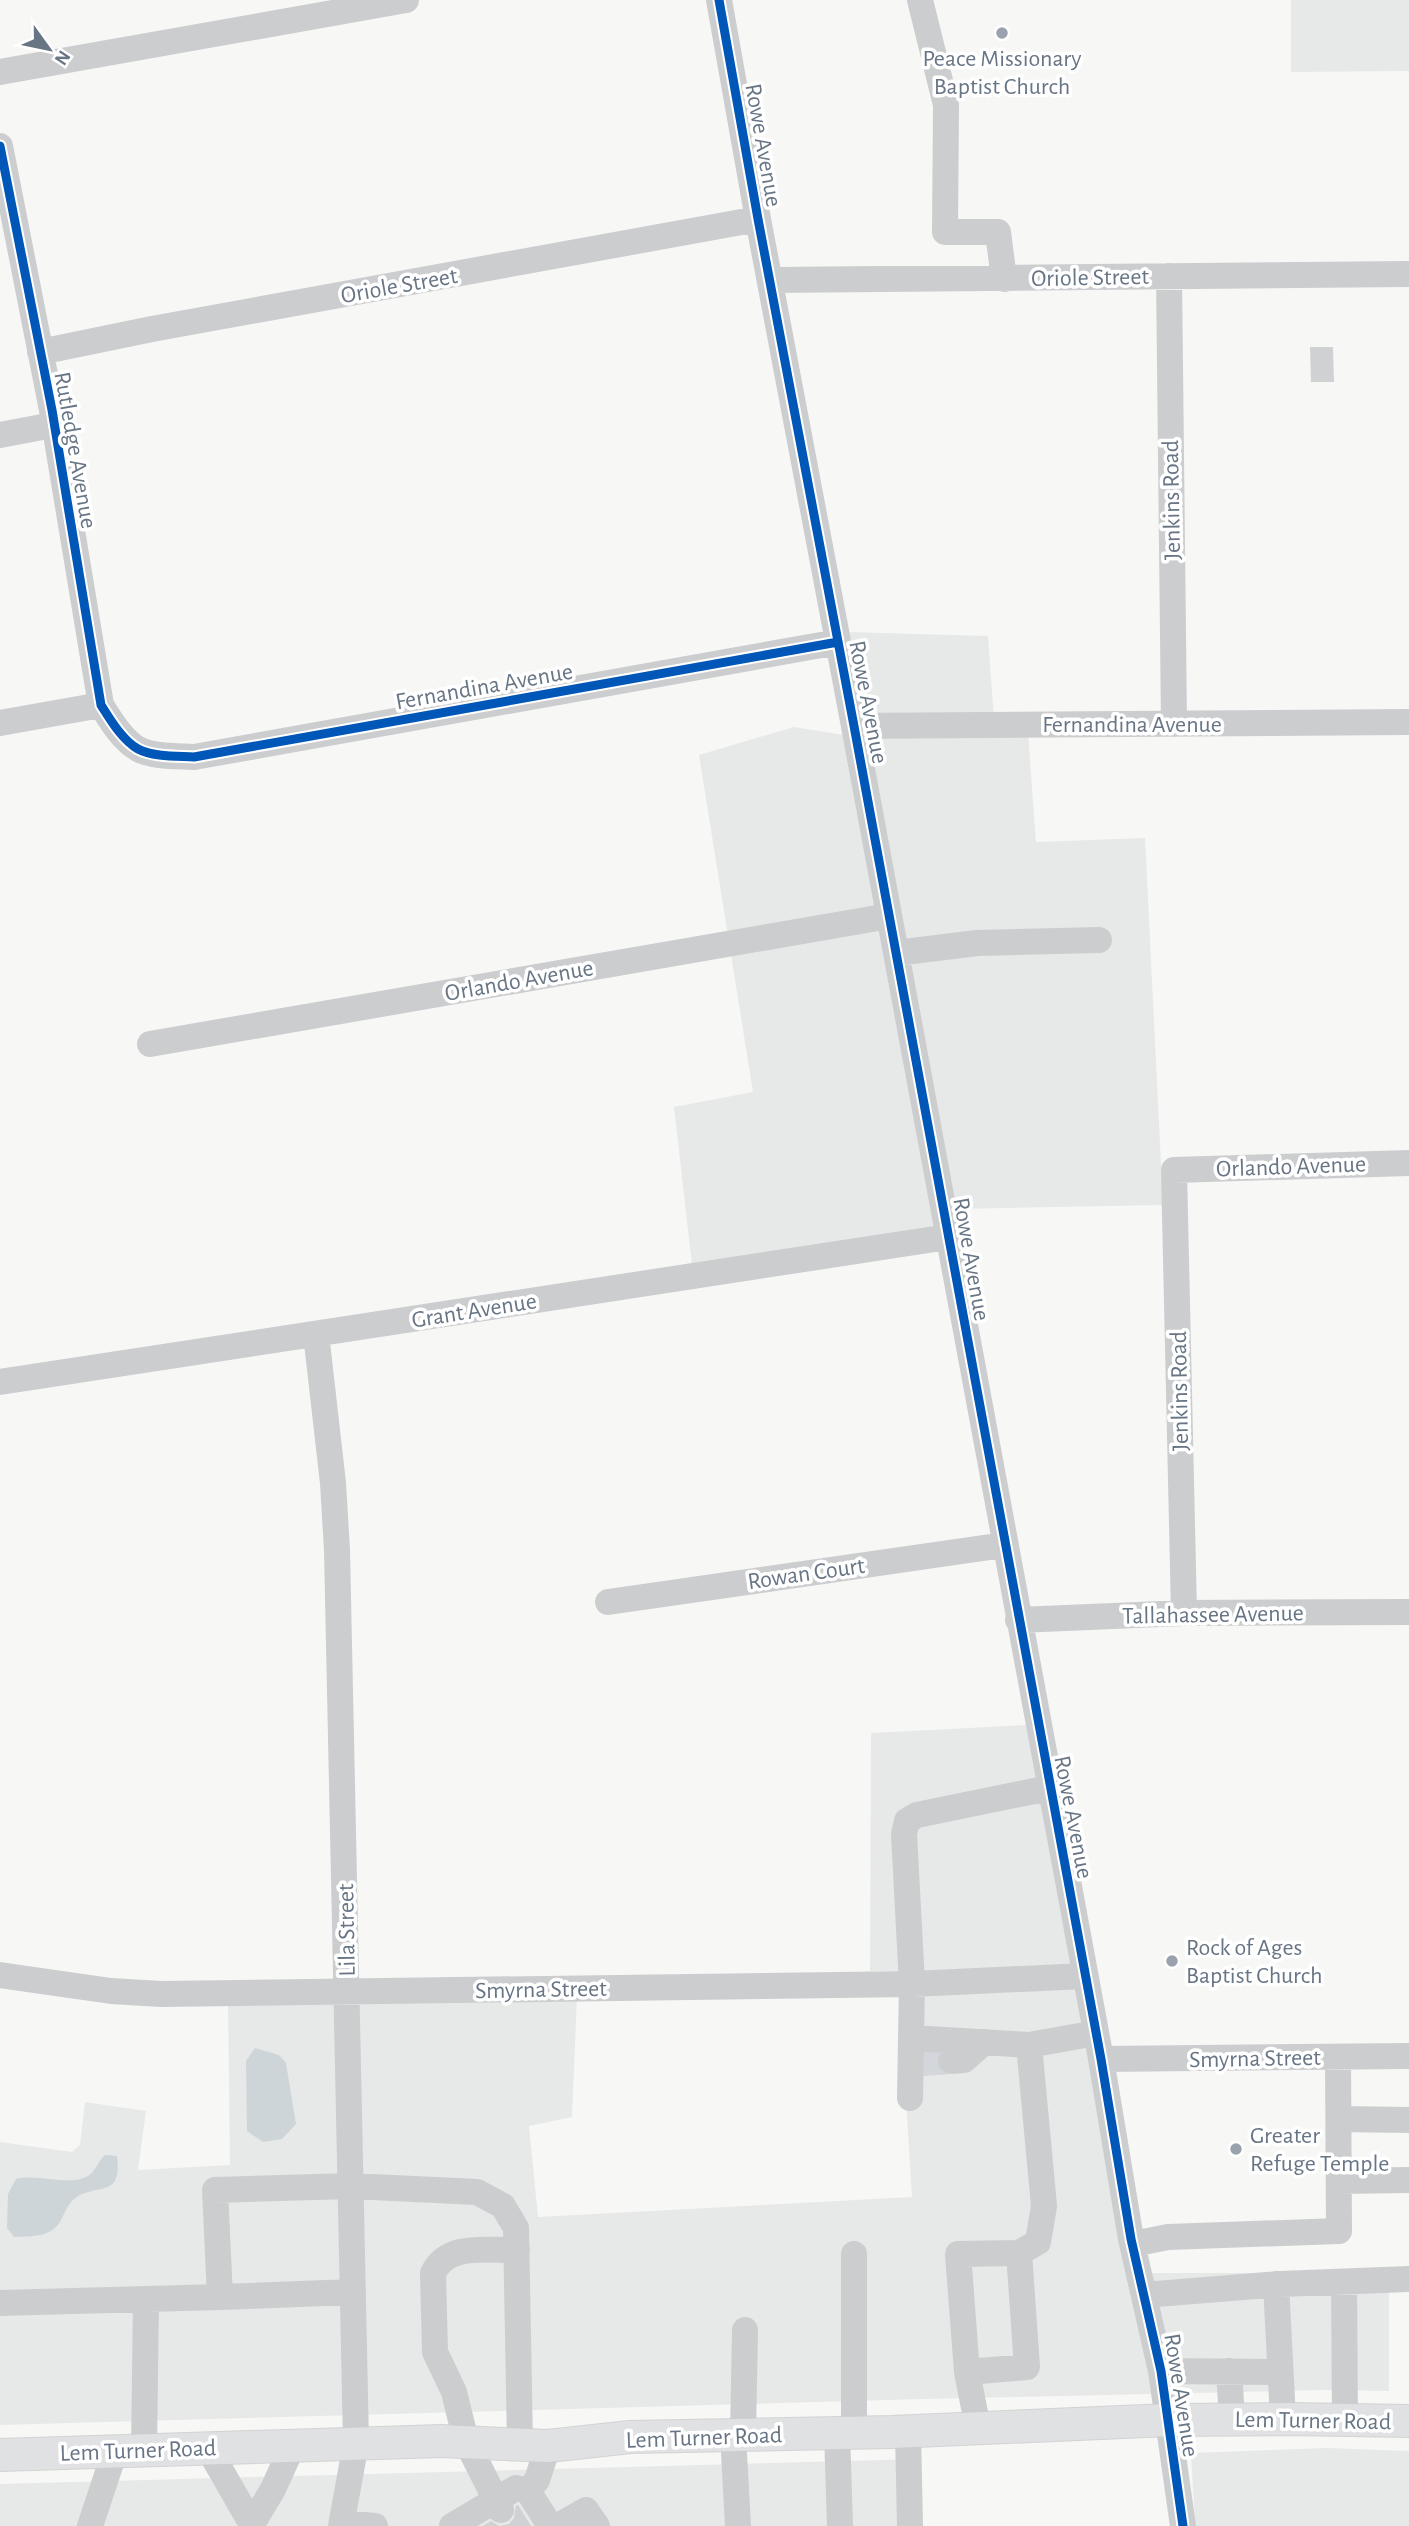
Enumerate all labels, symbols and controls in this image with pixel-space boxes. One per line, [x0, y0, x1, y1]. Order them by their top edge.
north arrow [14, 14, 84, 84]
marker: Peace Missionary Baptist Church [994, 25, 1010, 41]
text: N [50, 47, 74, 68]
place label: Peace Missionary Baptist Church [922, 47, 1082, 99]
street label: Rowe Avenue [740, 82, 786, 209]
street label: Oriole Street [339, 264, 460, 308]
street label: Oriole Street [1031, 265, 1150, 291]
street label: Rutledge Avenue [49, 370, 101, 530]
street label: Jenkins Road [1159, 440, 1185, 560]
street label: Rowe Avenue [844, 639, 892, 766]
street label: Fernandina Avenue [394, 660, 575, 714]
street label: Fernandina Avenue [1042, 713, 1222, 737]
street label: Orlando Avenue [443, 956, 595, 1006]
street label: Orlando Avenue [1216, 1152, 1367, 1182]
street label: Rowe Avenue [948, 1196, 994, 1323]
street label: Grant Avenue [410, 1289, 538, 1333]
street label: Jenkins Road [1167, 1331, 1193, 1451]
street label: Rowan Court [746, 1554, 867, 1594]
street label: Tallahassee Avenue [1122, 1601, 1304, 1629]
street label: Rowe Avenue [1049, 1754, 1097, 1881]
street label: Lila Street [334, 1883, 360, 1977]
place label: Rock of Ages Baptist Church [1186, 1936, 1323, 1988]
marker: Rock of Ages Baptist Church [1164, 1953, 1180, 1969]
street label: Smyrna Street [475, 1977, 607, 2003]
street label: Smyrna Street [1189, 2046, 1321, 2072]
place label: Greater Refuge Temple [1250, 2124, 1389, 2176]
marker: Greater Refuge Temple [1228, 2141, 1244, 2157]
street label: Rowe Avenue [1159, 2332, 1203, 2459]
street label: Lem Turner Road [1235, 2408, 1391, 2434]
street label: Lem Turner Road [625, 2423, 783, 2453]
street label: Lem Turner Road [59, 2436, 217, 2466]

